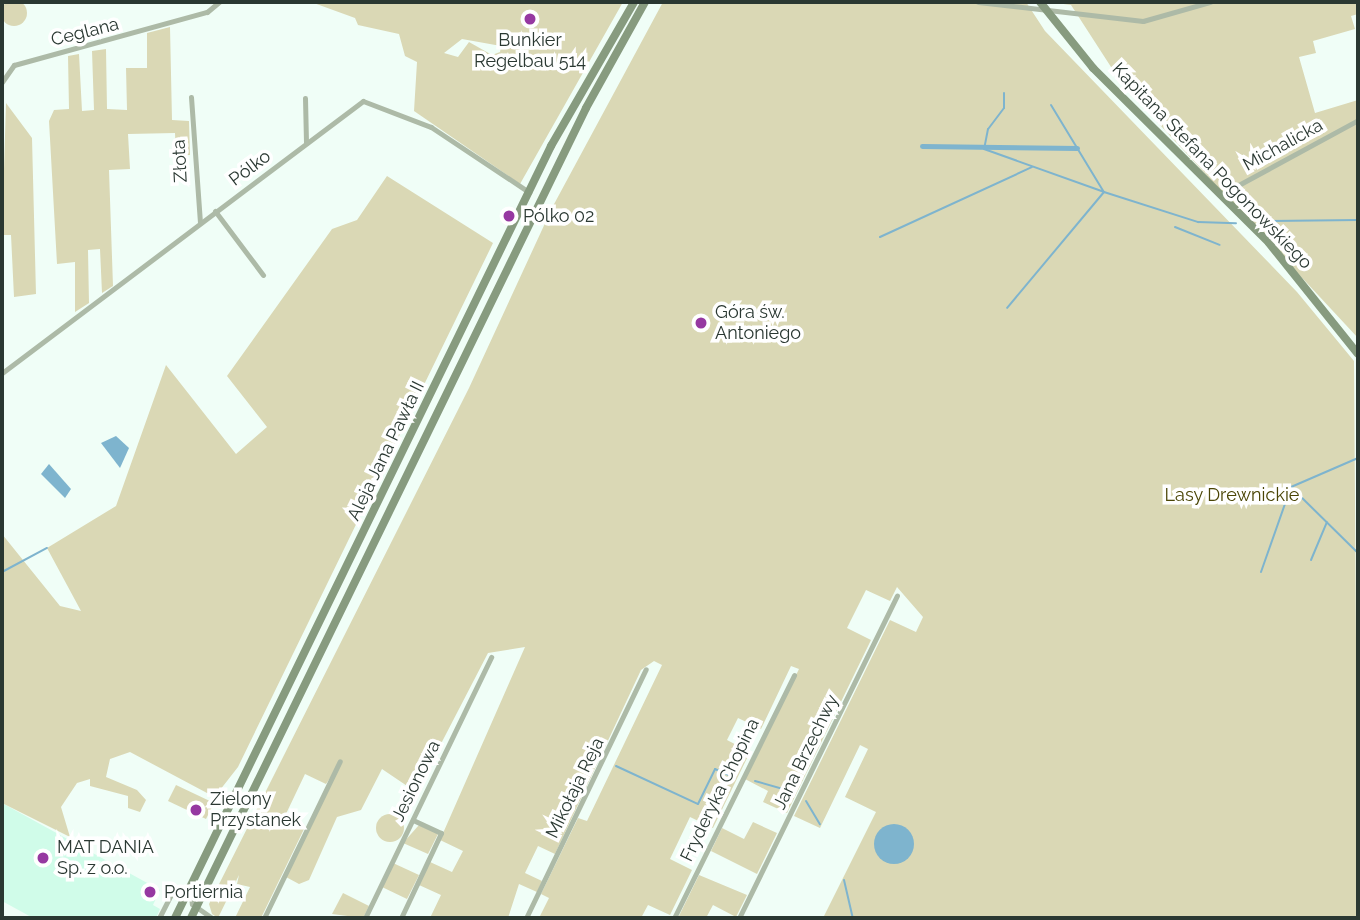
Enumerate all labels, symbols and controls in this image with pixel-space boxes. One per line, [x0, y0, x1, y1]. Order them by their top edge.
marker: Bunkier Regelbau 514 [522, 11, 538, 27]
street label: Ceglana [49, 13, 121, 51]
place label: Bunkier Regelbau 514 [474, 30, 586, 72]
street label: Kapitana Stefana Pogonowskiego [1108, 58, 1316, 274]
street label: Michalicka [1239, 114, 1327, 176]
street label: Złota [168, 139, 192, 183]
street label: Pólko [225, 145, 275, 191]
place label: Pólko 02 [523, 205, 594, 227]
marker: Pólko 02 [501, 208, 517, 224]
place label: Góra św. Antoniego [715, 302, 801, 344]
marker: Góra św. Antoniego [693, 315, 709, 331]
street label: Aleja Jana Pawła II [343, 377, 429, 525]
park label: Lasy Drewnickie [1164, 484, 1300, 506]
street label: Jana Brzechwy [769, 691, 843, 813]
street label: Fryderyka Chopina [676, 715, 764, 865]
street label: Mikołaja Reja [541, 734, 609, 842]
street label: Jesionowa [387, 737, 445, 825]
place label: Zielony Przystanek [210, 789, 301, 832]
marker: Zielony Przystanek [188, 802, 204, 818]
place label: MAT DANIA Sp. z o.o. [57, 837, 154, 880]
marker: MAT DANIA Sp. z o.o. [35, 850, 51, 866]
place label: Portiernia [164, 881, 243, 903]
marker: Portiernia [142, 884, 158, 900]

